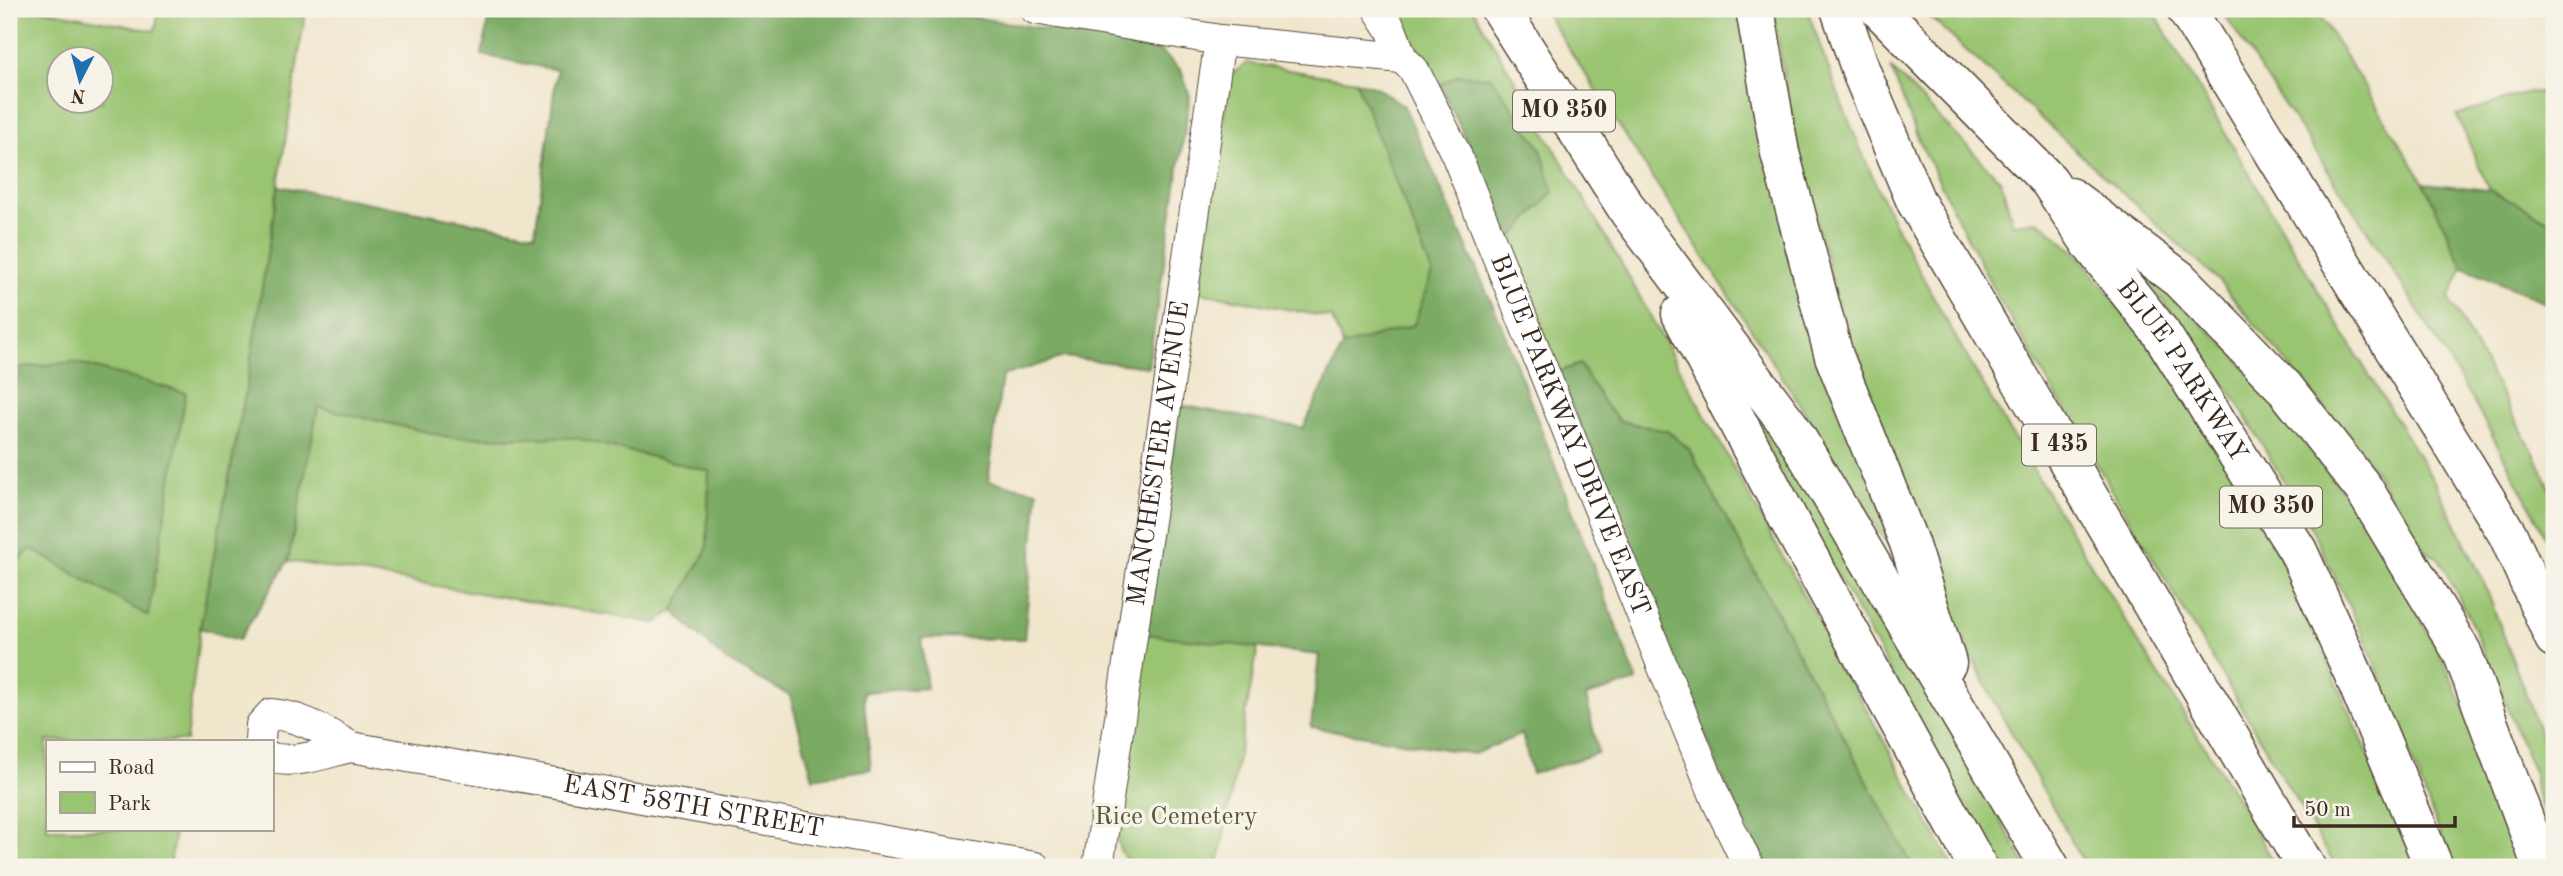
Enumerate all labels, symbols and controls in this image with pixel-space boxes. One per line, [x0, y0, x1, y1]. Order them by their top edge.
north arrow [46, 46, 116, 116]
text: N [70, 84, 87, 105]
road number: MO 350 [1513, 90, 1615, 132]
street label: BLUE PARKWAY DRIVE EAST [1485, 251, 1654, 620]
street label: BLUE PARKWAY [2111, 275, 2252, 467]
street label: MANCHESTER AVENUE [1124, 299, 1194, 608]
road number: I 435 [2022, 424, 2096, 466]
road number: MO 350 [2220, 486, 2322, 528]
legend [46, 740, 273, 830]
text: Road [108, 758, 155, 779]
street label: EAST 58TH STREET [561, 771, 826, 843]
scale bar [2294, 785, 2454, 829]
text: Park [108, 794, 151, 815]
text: 50 m [2304, 800, 2351, 821]
park label: Rice Cemetery [1094, 804, 1258, 830]

